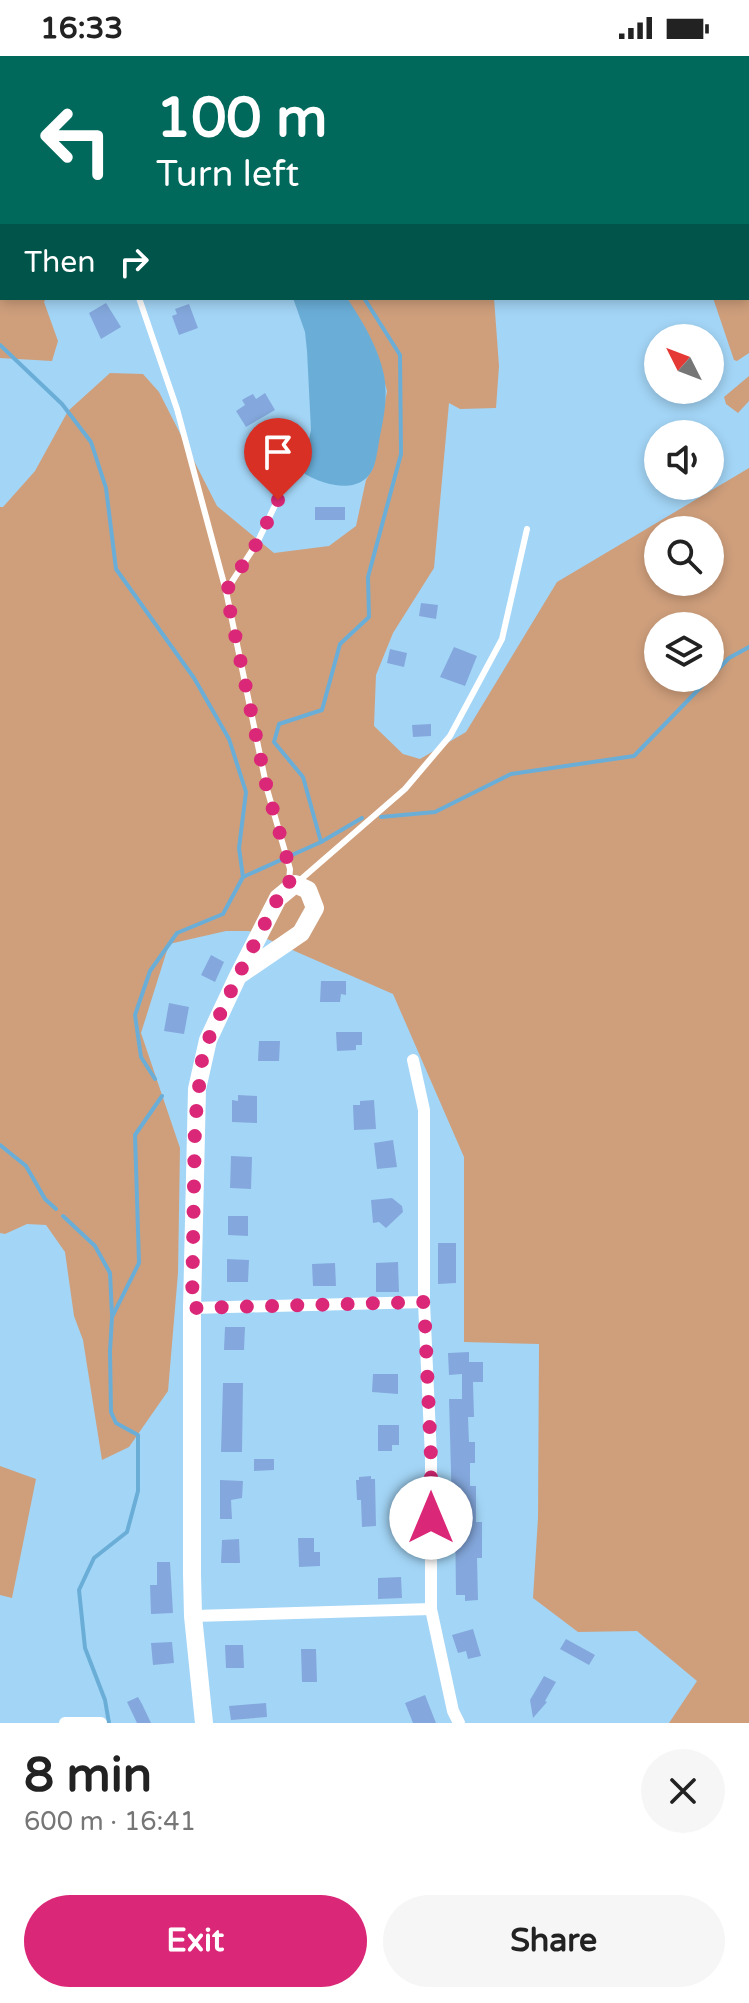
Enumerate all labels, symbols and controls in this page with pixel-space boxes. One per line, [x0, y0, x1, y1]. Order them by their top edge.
text: 16:33 [40, 10, 123, 47]
text: 100 m [156, 85, 327, 152]
icon: left [24, 88, 128, 192]
text: Turn left [156, 153, 299, 196]
icon: right [112, 240, 156, 284]
text: Then [24, 244, 96, 281]
north arrow [644, 324, 724, 404]
map controls [644, 324, 724, 692]
pin [244, 418, 312, 500]
button: sound [644, 420, 724, 500]
icon: arrive [256, 430, 300, 474]
button: search [644, 516, 724, 596]
button: layers [644, 612, 724, 692]
position arrow [389, 1476, 473, 1560]
text: 8 min [24, 1747, 152, 1805]
button: close [641, 1749, 725, 1833]
text: 600 m · 16:41 [24, 1806, 196, 1837]
button: Exit [24, 1895, 367, 1987]
button: Share [383, 1895, 725, 1987]

